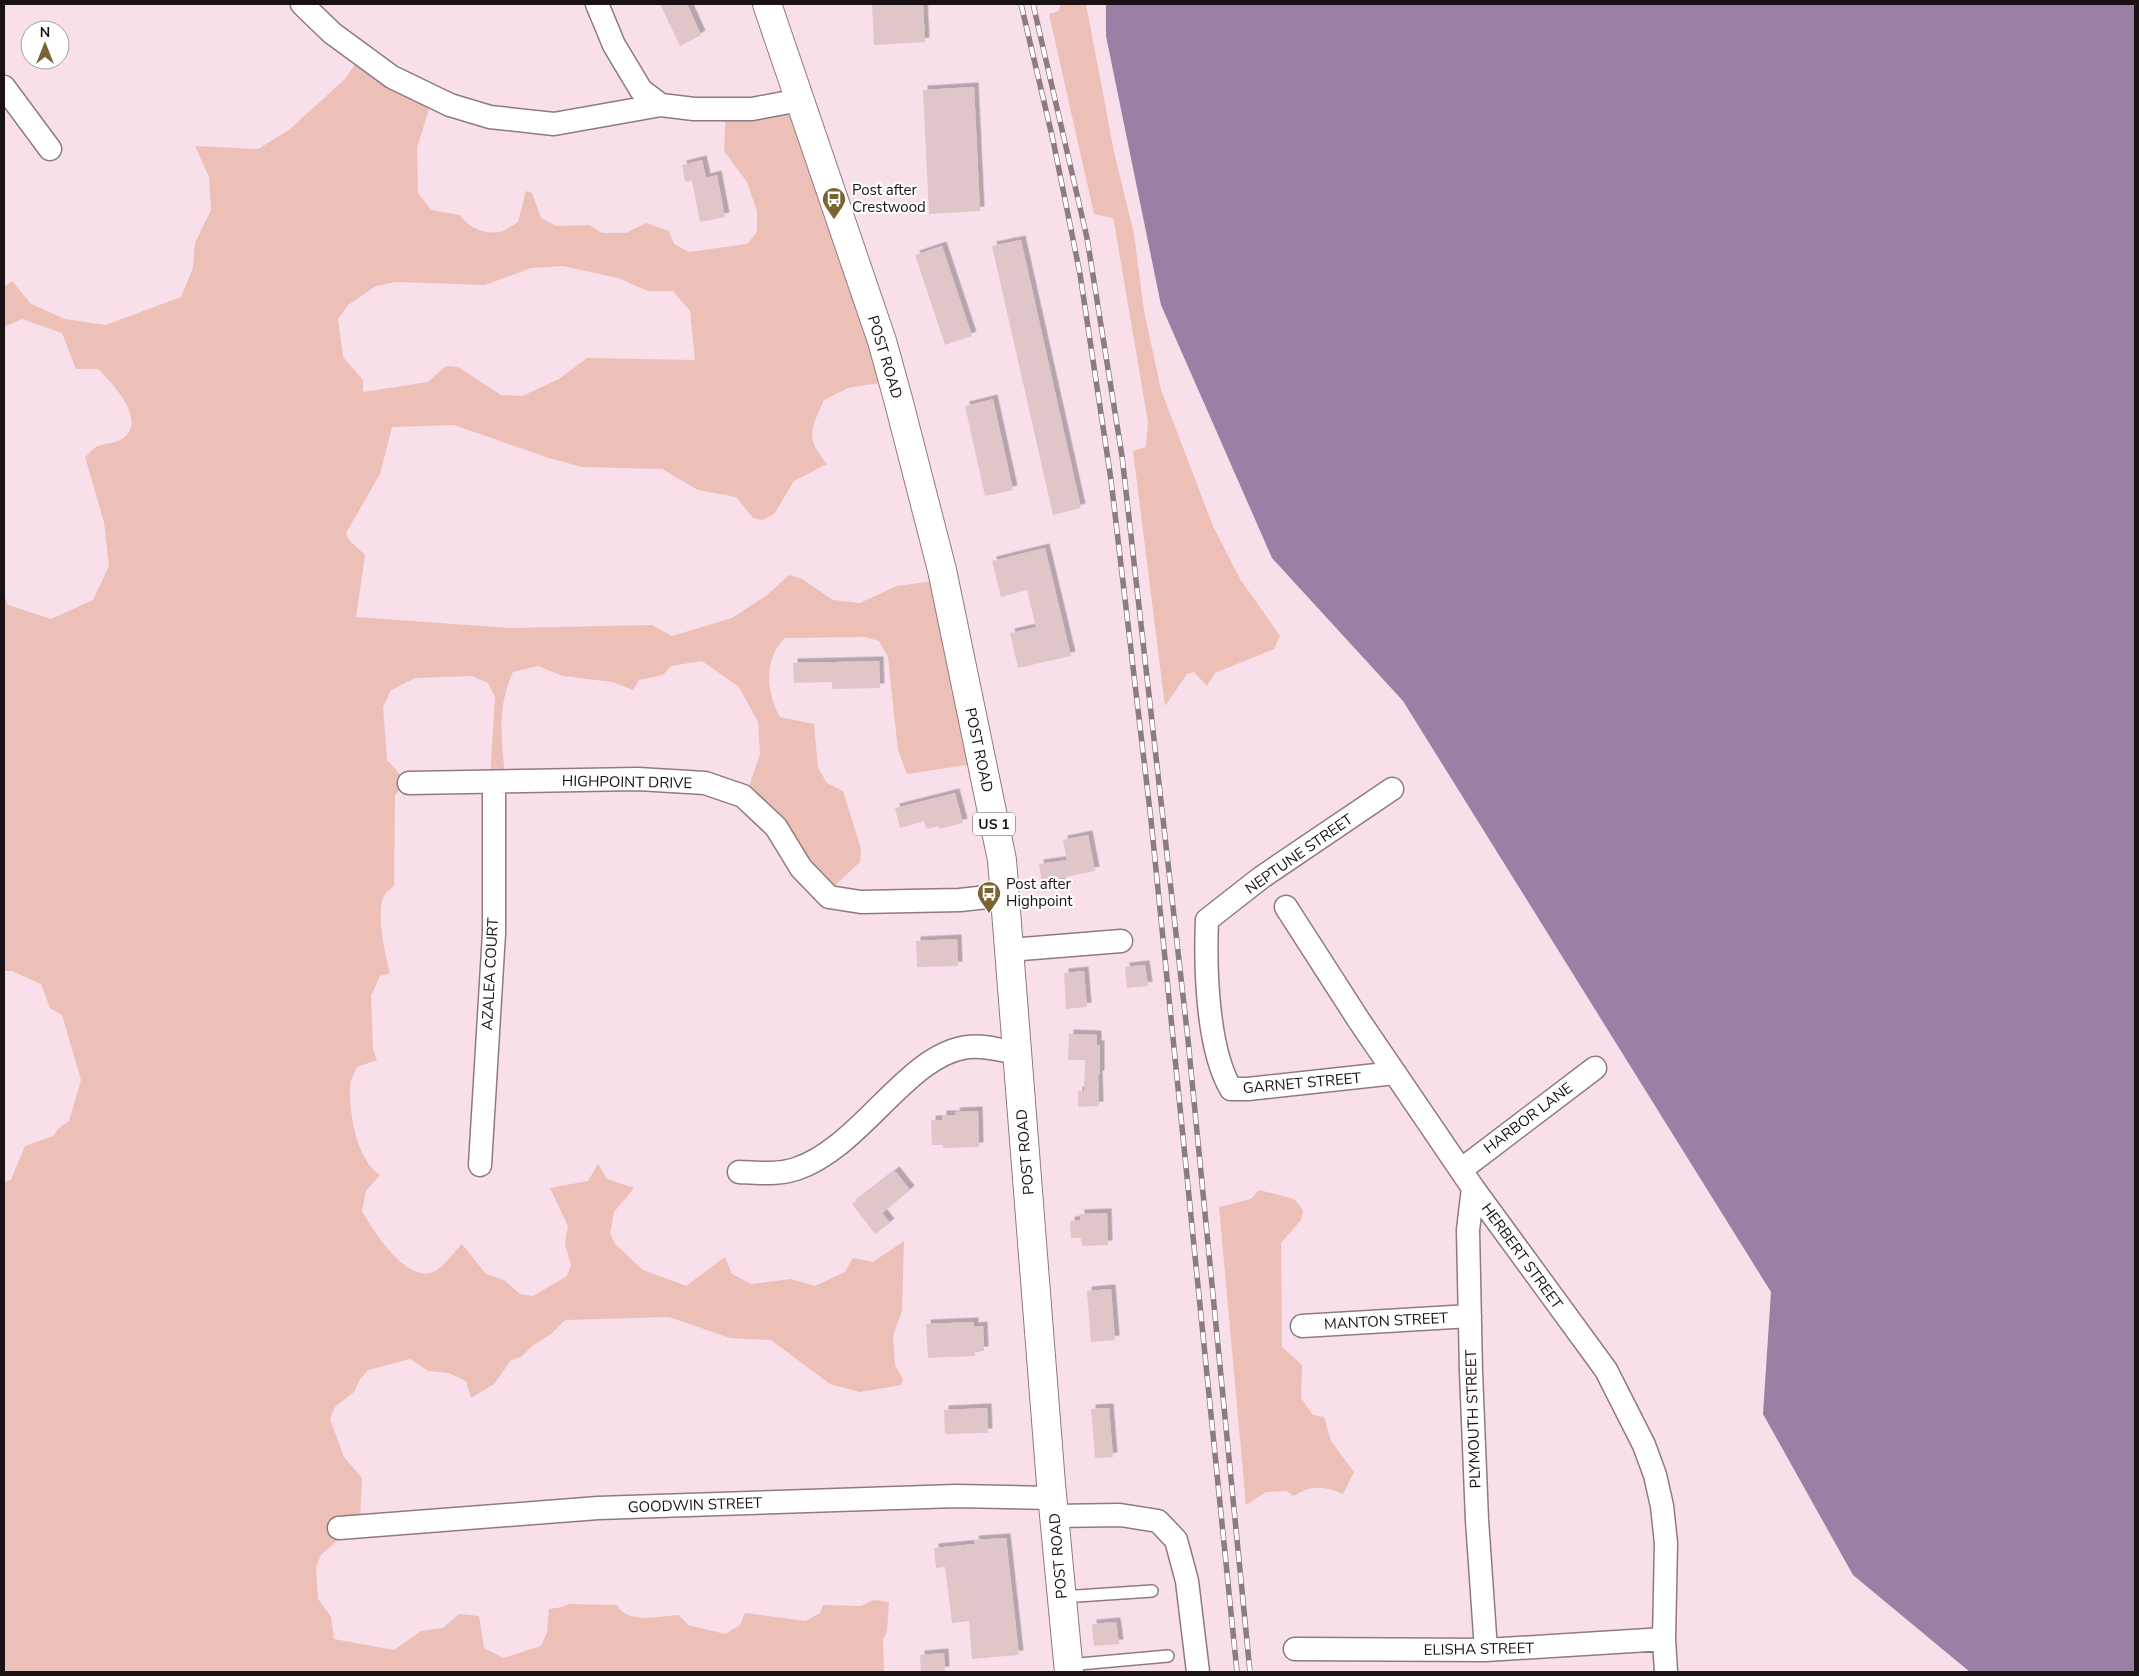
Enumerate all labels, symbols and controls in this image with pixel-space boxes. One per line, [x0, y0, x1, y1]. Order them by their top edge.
north arrow [20, 20, 70, 70]
text: N [40, 23, 50, 42]
place label: Post after Crestwood [852, 180, 926, 217]
bus stop icon: Post after Crestwood [821, 186, 847, 220]
street label: POST ROAD [863, 313, 907, 401]
street label: POST ROAD [960, 706, 998, 794]
street label: HIGHPOINT DRIVE [562, 771, 692, 793]
street label: NEPTUNE STREET [1241, 809, 1357, 899]
road number: US 1 [973, 812, 1015, 836]
place label: Post after Highpoint [1006, 874, 1073, 911]
bus stop icon: Post after Highpoint [976, 880, 1002, 914]
street label: AZALEA COURT [477, 917, 503, 1031]
street label: GARNET STREET [1242, 1068, 1362, 1098]
street label: HARBOR LANE [1479, 1078, 1577, 1158]
street label: POST ROAD [1011, 1108, 1039, 1196]
street label: HERBERT STREET [1477, 1199, 1567, 1313]
street label: MANTON STREET [1324, 1308, 1448, 1334]
street label: PLYMOUTH STREET [1461, 1349, 1485, 1489]
street label: GOODWIN STREET [627, 1493, 763, 1517]
street label: POST ROAD [1044, 1512, 1072, 1600]
street label: ELISHA STREET [1424, 1638, 1534, 1660]

